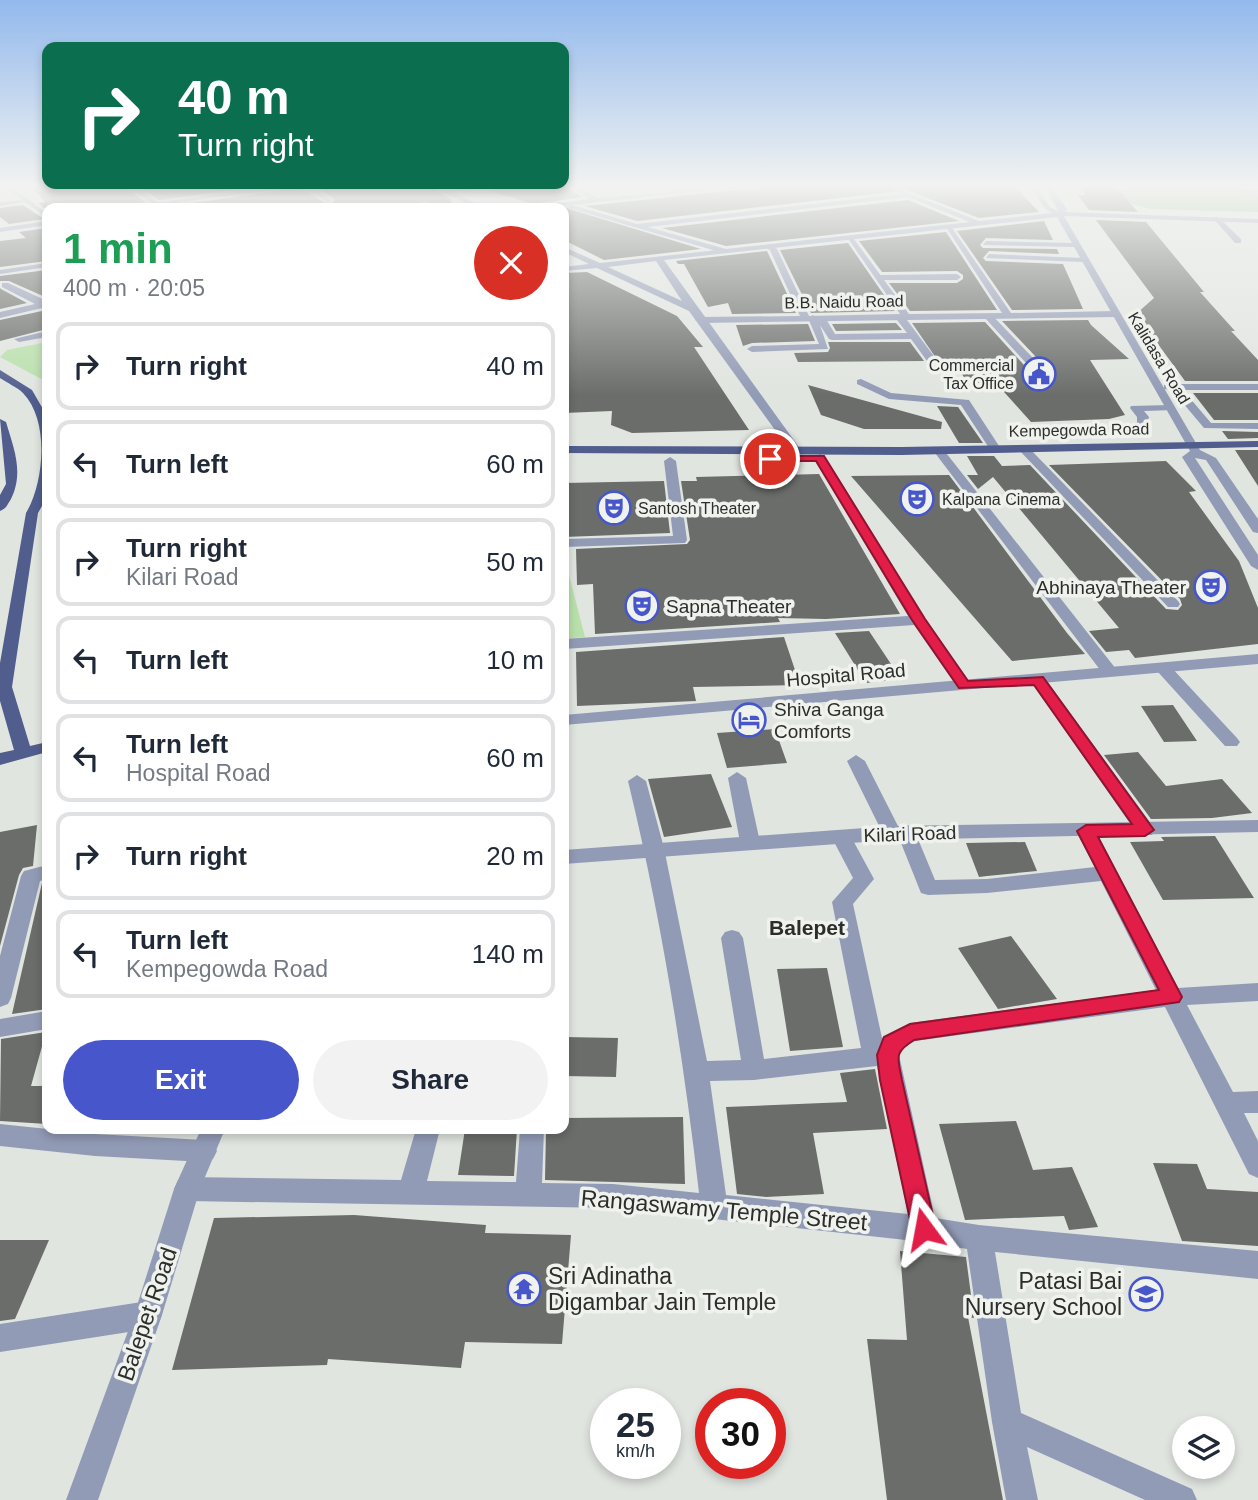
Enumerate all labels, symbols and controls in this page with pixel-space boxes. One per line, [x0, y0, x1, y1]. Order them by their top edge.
icon: right [63, 70, 154, 161]
text: 40 m [178, 70, 290, 124]
text: Turn right [178, 127, 314, 163]
text: 1 min [63, 225, 173, 272]
button: close [474, 226, 548, 300]
text: 400 m · 20:05 [63, 275, 205, 301]
street label: B.B. Naidu Road [784, 292, 904, 312]
street label: Kalidasa Road [1125, 309, 1193, 407]
icon: right [67, 347, 105, 385]
text: Turn right [126, 351, 247, 381]
text: 40 m [486, 351, 544, 381]
public building icon: Commercial Tax Office [1020, 355, 1058, 393]
place label: Commercial Tax Office [929, 357, 1014, 392]
street label: Kempegowda Road [1009, 420, 1149, 440]
pin [740, 429, 800, 489]
icon: arrive [751, 440, 789, 478]
icon: left [67, 445, 105, 483]
text: Turn left [126, 449, 228, 479]
text: 60 m [486, 449, 544, 479]
theatre icon: Kalpana Cinema [898, 480, 936, 518]
theatre icon: Santosh Theater [595, 489, 633, 527]
place label: Kalpana Cinema [942, 491, 1060, 508]
place label: Santosh Theater [638, 500, 757, 517]
text: Turn right [126, 533, 247, 563]
icon: right [67, 543, 105, 581]
text: 50 m [486, 547, 544, 577]
text: Kilari Road [126, 564, 239, 590]
theatre icon: Abhinaya Theater [1192, 568, 1230, 606]
place label: Abhinaya Theater [1036, 577, 1187, 598]
theatre icon: Sapna Theater [623, 587, 661, 625]
place label: Sapna Theater [666, 596, 792, 617]
icon: left [67, 641, 105, 679]
text: Turn left [126, 645, 228, 675]
text: 10 m [486, 645, 544, 675]
street label: Hospital Road [786, 659, 906, 691]
place label: Shiva Ganga Comforts [774, 699, 884, 742]
hotel icon: Shiva Ganga Comforts [730, 701, 768, 739]
text: Turn left [126, 729, 228, 759]
icon: left [67, 739, 105, 777]
text: 60 m [486, 743, 544, 773]
text: Hospital Road [126, 760, 270, 786]
street label: Kilari Road [863, 822, 957, 846]
icon: right [67, 837, 105, 875]
text: Turn right [126, 841, 247, 871]
text: 20 m [486, 841, 544, 871]
district label: Balepet [769, 916, 845, 939]
text: Turn left [126, 925, 228, 955]
icon: left [67, 935, 105, 973]
text: 140 m [472, 939, 544, 969]
text: Kempegowda Road [126, 956, 328, 982]
button: Exit [63, 1040, 299, 1120]
button: Share [313, 1040, 548, 1120]
street label: Rangaswamy Temple Street [580, 1185, 869, 1236]
position arrow [887, 1192, 961, 1266]
street label: Balepet Road [112, 1244, 182, 1384]
place label: Sri Adinatha Digambar Jain Temple [548, 1263, 776, 1315]
place label: Patasi Bai Nursery School [965, 1268, 1122, 1320]
temple icon: Sri Adinatha Digambar Jain Temple [505, 1270, 543, 1308]
school or university icon: Patasi Bai Nursery School [1127, 1275, 1165, 1313]
speed limit sign: 30 [695, 1388, 786, 1479]
text: 25 [616, 1405, 655, 1444]
map controls [1172, 1416, 1235, 1479]
button: layers [1172, 1416, 1235, 1479]
text: km/h [616, 1441, 655, 1461]

